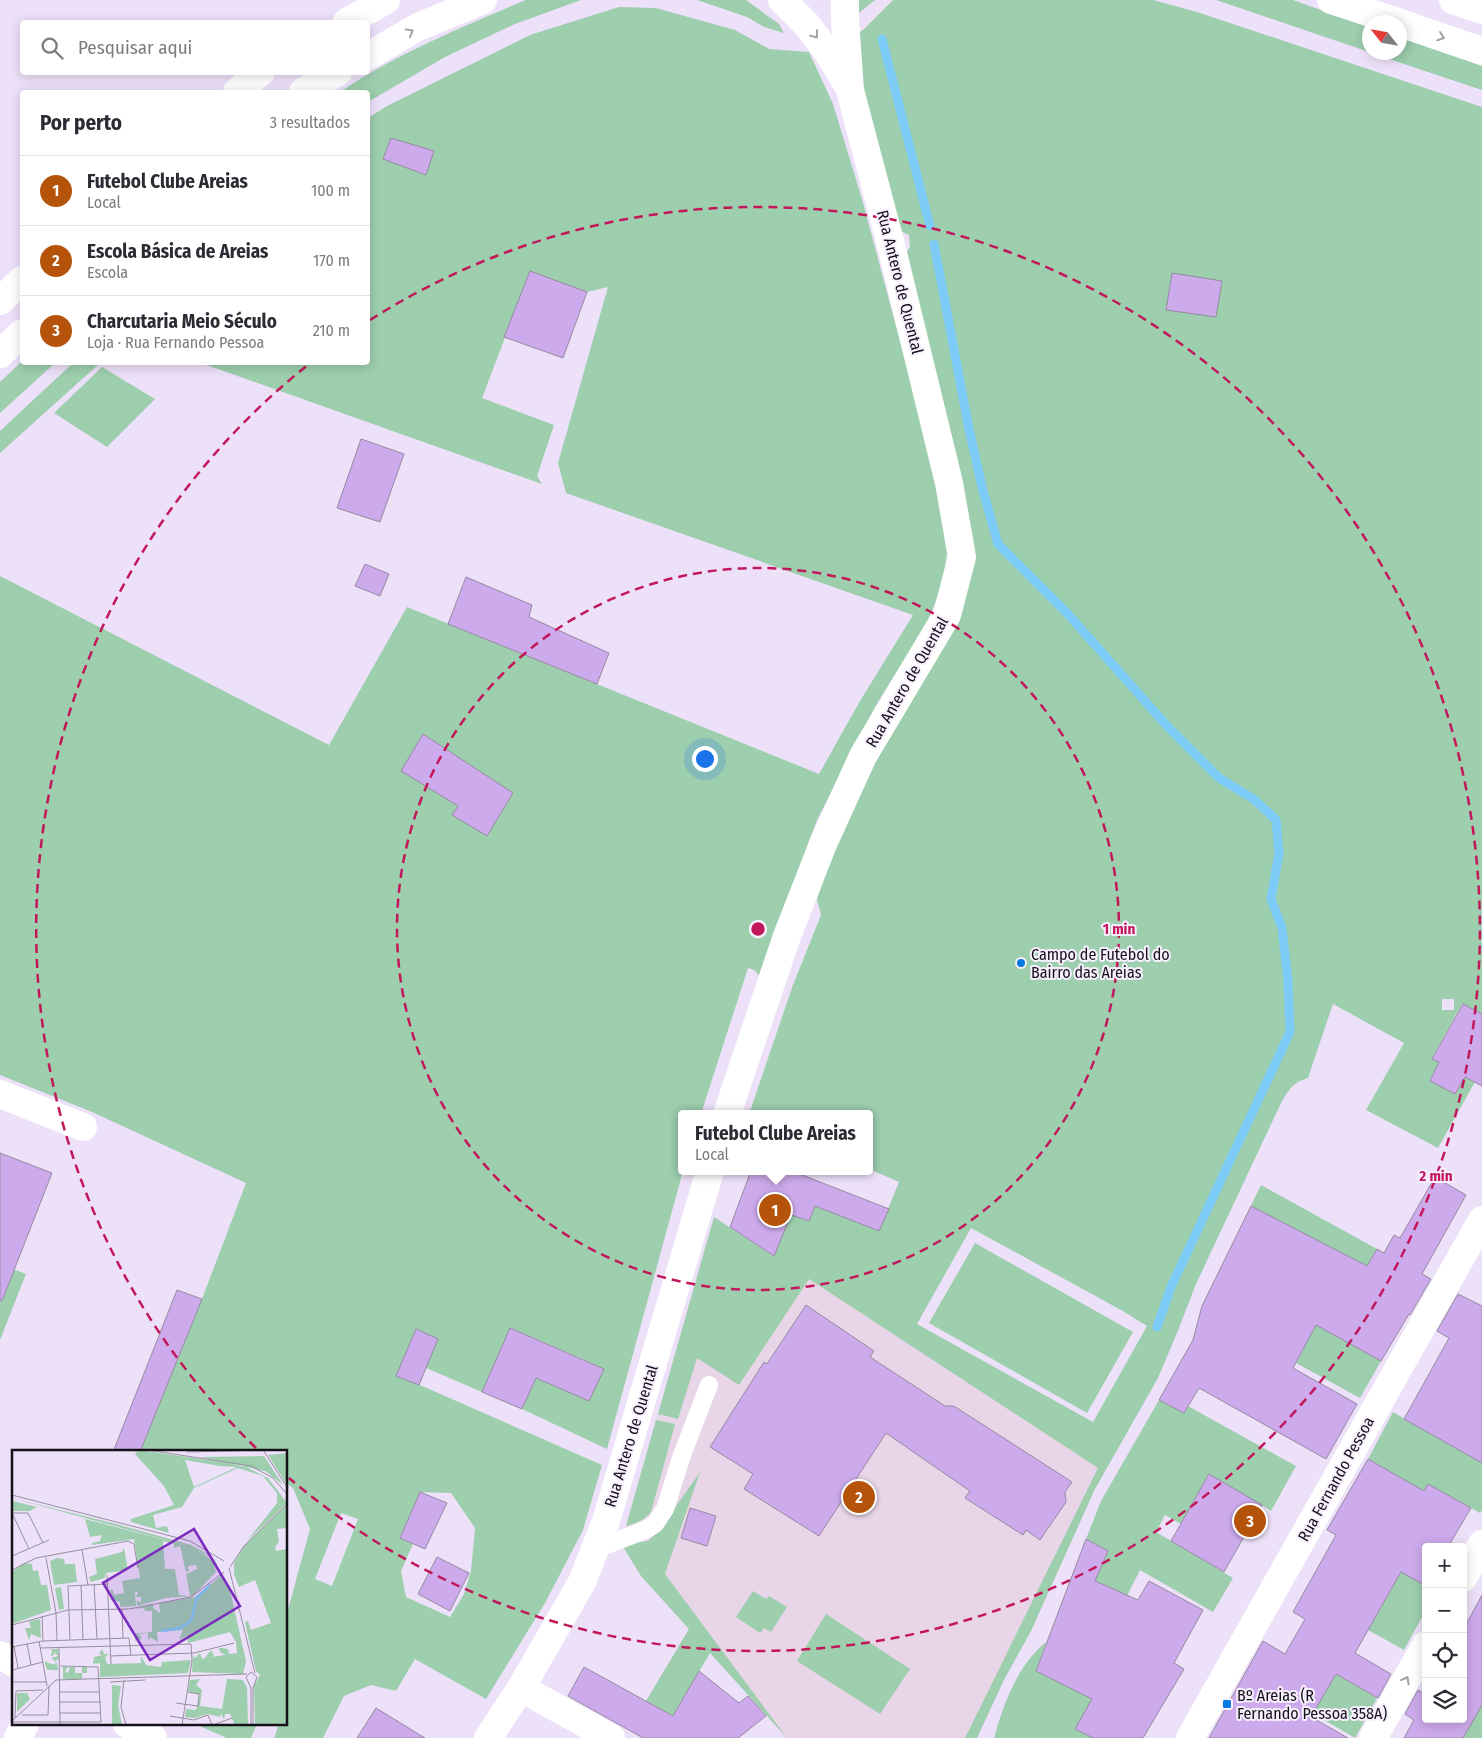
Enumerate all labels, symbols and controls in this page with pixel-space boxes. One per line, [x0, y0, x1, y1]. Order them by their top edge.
north arrow [1362, 15, 1407, 60]
search box [20, 20, 370, 75]
one-way arrow [405, 28, 414, 38]
one-way arrow [809, 29, 818, 39]
one-way arrow [1436, 31, 1444, 41]
icon: search [38, 34, 66, 62]
text: Pesquisar aqui [78, 36, 192, 59]
text: Por perto [40, 110, 122, 136]
text: 3 resultados [270, 113, 350, 132]
text: Futebol Clube Areias [87, 170, 248, 193]
text: 1 [53, 181, 59, 200]
text: 100 m [311, 181, 350, 200]
text: Local [87, 193, 121, 212]
street label: Rua Antero de Quental [873, 208, 927, 356]
text: Escola Básica de Areias [87, 240, 268, 263]
text: 2 [52, 251, 60, 270]
text: 170 m [313, 251, 350, 270]
text: Escola [87, 263, 128, 282]
text: Charcutaria Meio Século [87, 310, 277, 333]
text: 3 [52, 321, 60, 340]
text: 210 m [313, 321, 350, 340]
text: Loja · Rua Fernando Pessoa [87, 333, 264, 352]
street label: Rua Antero de Quental [862, 613, 952, 751]
your location [692, 746, 718, 772]
centre of rings [749, 920, 767, 938]
text: 1 min [1103, 920, 1135, 938]
place label: Campo de Futebol do Bairro das Areias [1031, 945, 1170, 982]
marker: Campo de Futebol do Bairro das Areias [1015, 957, 1027, 969]
popup [678, 1110, 873, 1175]
text: Futebol Clube Areias [695, 1122, 856, 1145]
text: Local [695, 1145, 729, 1164]
text: 2 min [1418, 1167, 1453, 1185]
pin: 1 [759, 1191, 791, 1229]
street label: Rua Antero de Quental [600, 1363, 662, 1509]
street label: Rua Fernando Pessoa [1294, 1413, 1378, 1545]
inset map [12, 1450, 288, 1726]
pin: 2 [843, 1478, 875, 1516]
pin: 3 [1234, 1502, 1266, 1540]
map controls [1422, 1543, 1467, 1723]
button: + [1422, 1543, 1467, 1588]
button: − [1422, 1588, 1467, 1633]
button: locate [1422, 1633, 1467, 1678]
one-way arrow [1399, 1677, 1409, 1686]
button: layers [1422, 1678, 1467, 1723]
place label: Bº Areias (R Fernando Pessoa 358A) [1237, 1686, 1388, 1723]
marker: Bº Areias (R Fernando Pessoa 358A) [1221, 1698, 1233, 1710]

